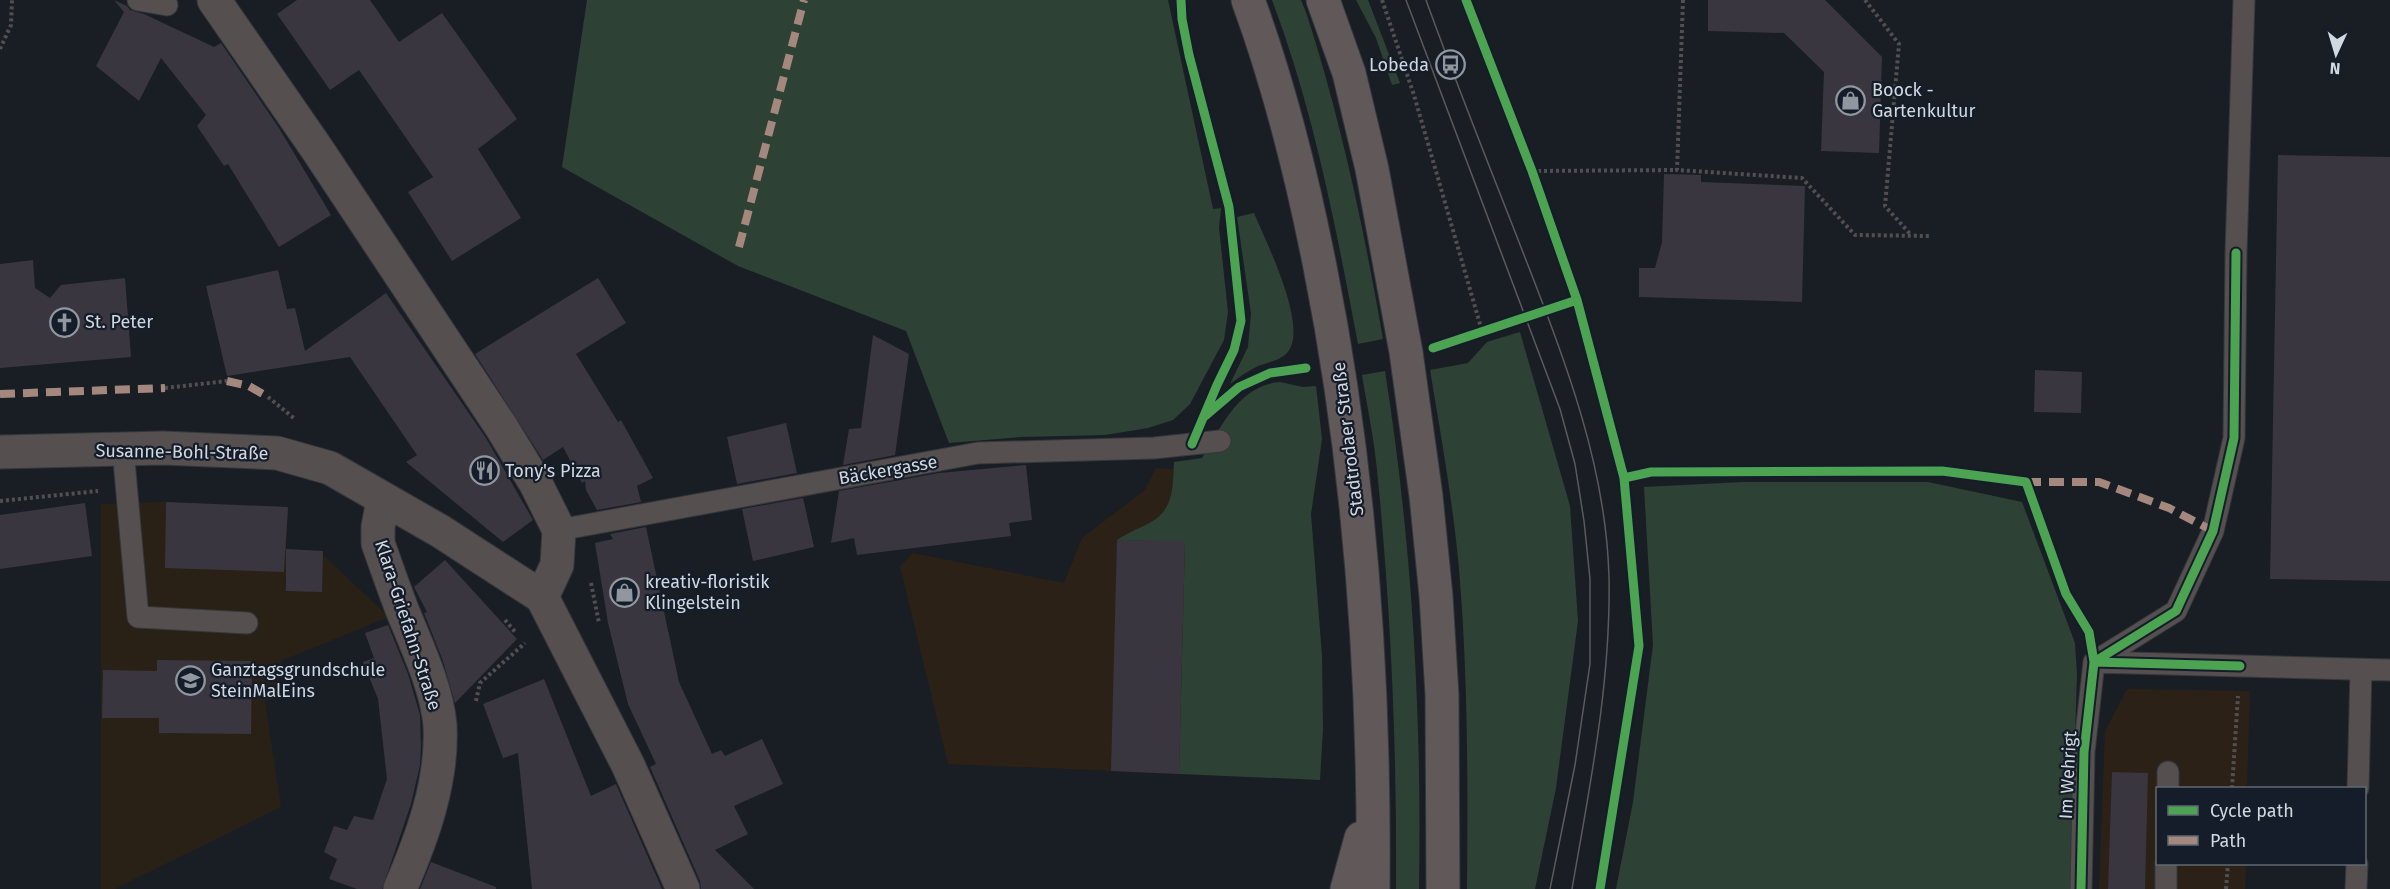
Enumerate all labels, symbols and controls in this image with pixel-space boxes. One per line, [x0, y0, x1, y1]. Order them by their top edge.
north arrow [2306, 24, 2366, 84]
bus stop icon: Lobeda [1434, 49, 1466, 81]
place label: Lobeda [1369, 54, 1429, 76]
text: N [2329, 59, 2341, 78]
place label: Boock - Gartenkultur [1872, 79, 1975, 122]
shop icon: Boock - Gartenkultur [1835, 84, 1867, 116]
church icon: St. Peter [48, 306, 80, 338]
place label: St. Peter [85, 311, 153, 333]
street label: Stadtrodaer Straße [1328, 361, 1368, 517]
street label: Susanne-Bohl-Straße [95, 439, 269, 465]
street label: Bäckergasse [837, 450, 939, 490]
restaurant icon: Tony's Pizza [468, 455, 500, 487]
place label: Tony's Pizza [505, 460, 601, 482]
street label: Klara-Griefahn-Straße [370, 537, 446, 713]
place label: kreativ-floristik Klingelstein [645, 571, 770, 614]
shop icon: kreativ-floristik Klingelstein [608, 576, 640, 608]
place label: Ganztagsgrundschule SteinMalEins [211, 659, 385, 702]
school or university icon: Ganztagsgrundschule SteinMalEins [174, 664, 206, 696]
street label: Im Wehrigt [2055, 730, 2081, 820]
legend [2156, 787, 2366, 865]
text: Cycle path [2210, 800, 2294, 822]
text: Path [2210, 830, 2246, 852]

